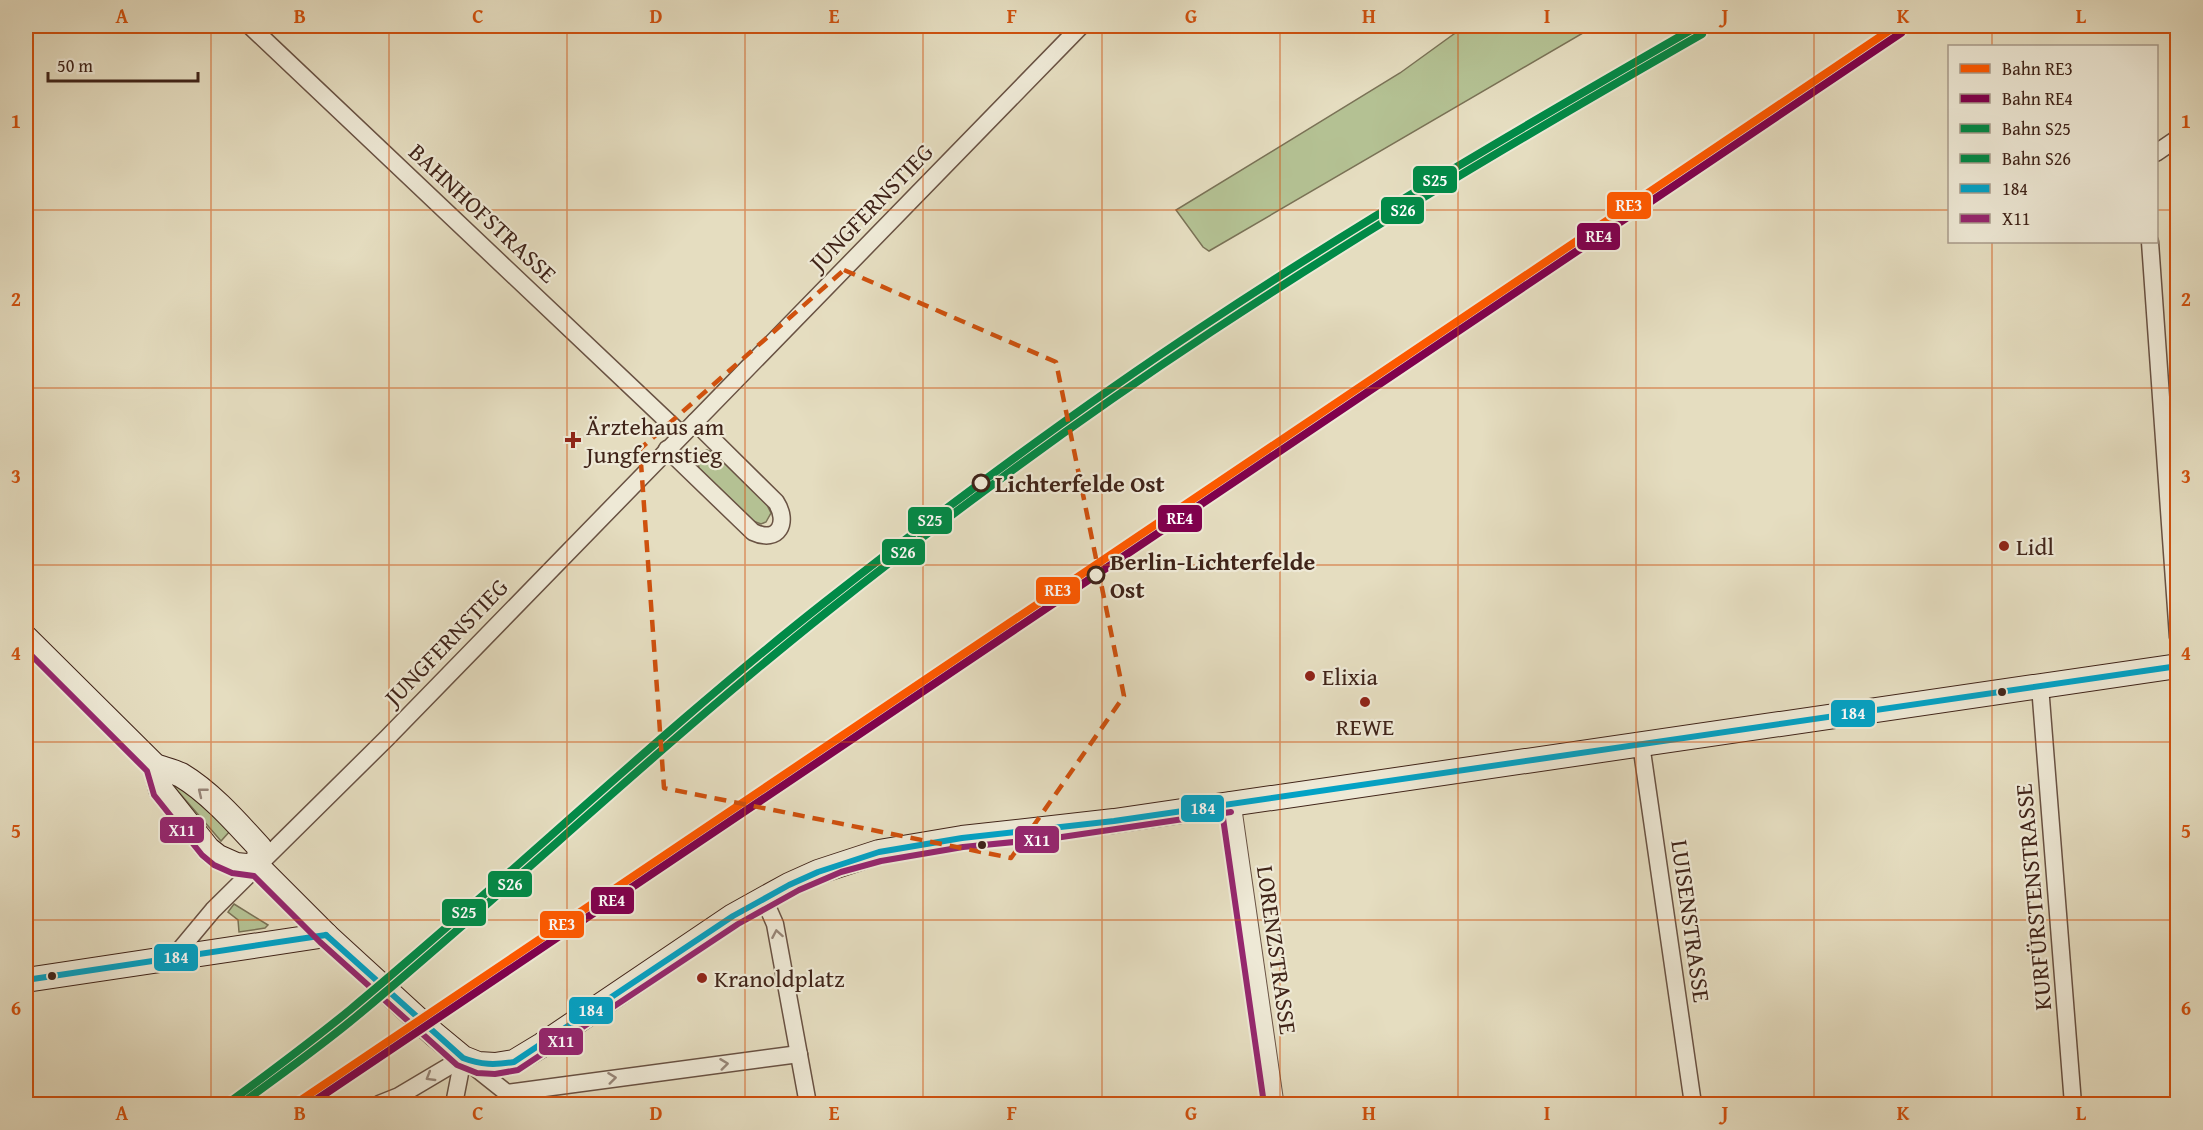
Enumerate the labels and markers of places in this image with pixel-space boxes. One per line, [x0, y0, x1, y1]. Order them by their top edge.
place label: Ärztehaus am Jungfernstieg [583, 409, 725, 472]
marker: Ärztehaus am Jungfernstieg [564, 431, 582, 449]
place label: Lichterfelde Ost [995, 466, 1165, 501]
marker: Lichterfelde Ost [972, 474, 990, 492]
place label: Lidl [2016, 529, 2054, 564]
marker: Lidl [1997, 539, 2011, 553]
place label: Berlin-Lichterfelde Ost [1110, 544, 1315, 607]
marker: Berlin-Lichterfelde Ost [1087, 566, 1105, 584]
place label: Elixia [1322, 659, 1379, 694]
marker: Elixia [1303, 669, 1317, 683]
unlabelled marker [1996, 686, 2008, 698]
marker: REWE [1358, 695, 1372, 709]
place label: REWE [1336, 709, 1394, 744]
unlabelled marker [976, 839, 988, 851]
place label: Kranoldplatz [714, 961, 844, 996]
unlabelled marker [46, 970, 58, 982]
marker: Kranoldplatz [695, 971, 709, 985]

